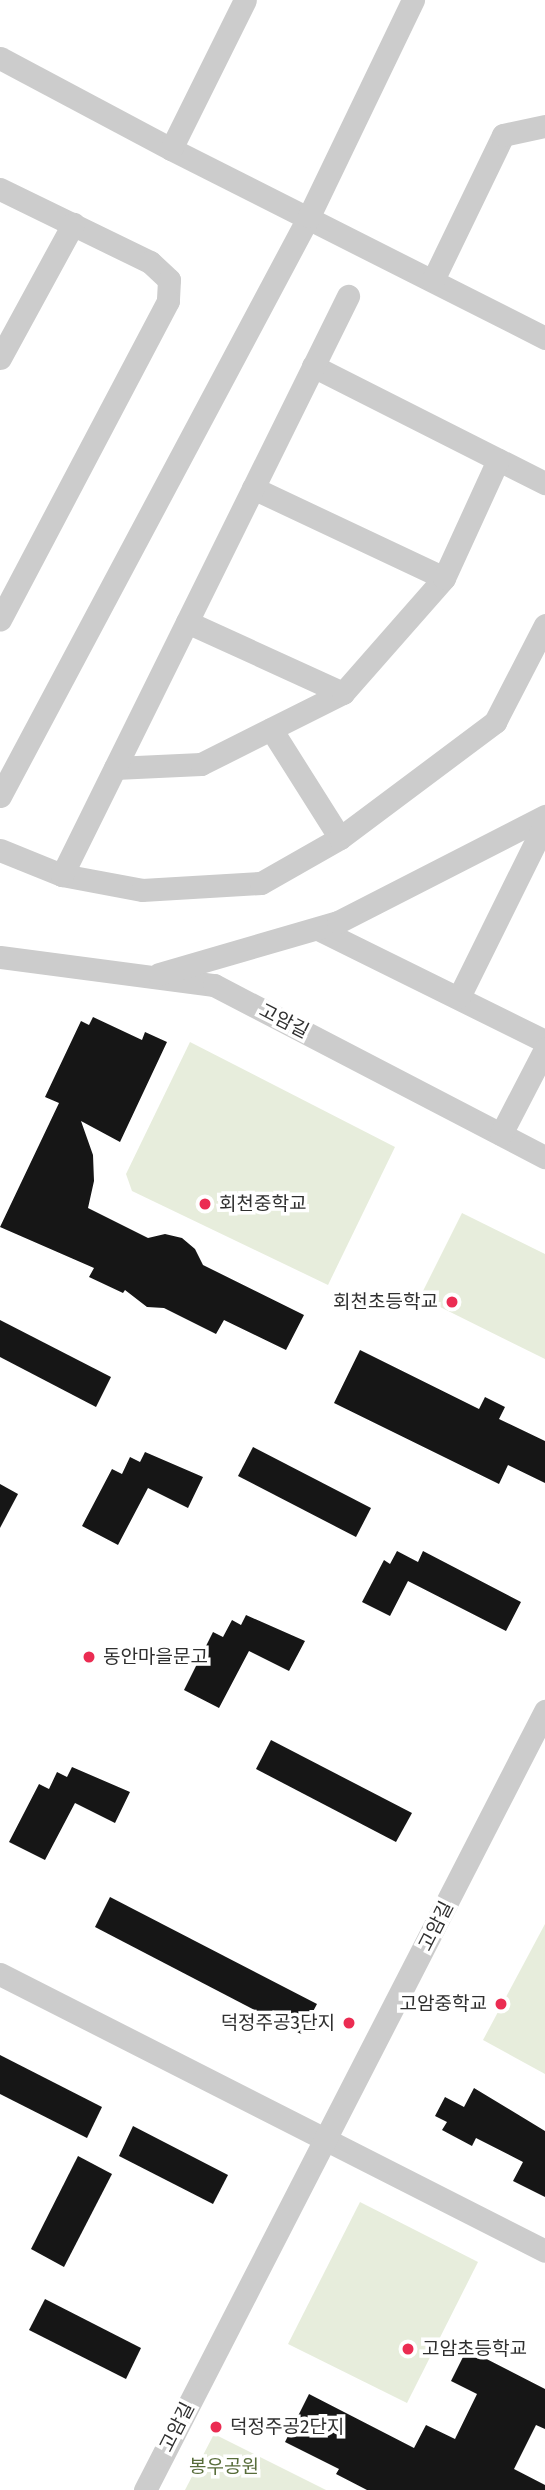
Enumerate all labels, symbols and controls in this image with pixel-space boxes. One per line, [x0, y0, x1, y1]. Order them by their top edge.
street label: 고암길 [255, 999, 313, 1043]
place label: 회천중학교 [219, 1193, 306, 1215]
marker: 회천중학교 [197, 1196, 213, 1212]
place label: 회천초등학교 [333, 1291, 438, 1313]
marker: 회천초등학교 [444, 1294, 460, 1310]
place label: 동안마을문고 [103, 1646, 208, 1668]
marker: 동안마을문고 [81, 1649, 97, 1665]
street label: 고암길 [414, 1897, 458, 1955]
place label: 고암중학교 [400, 1993, 487, 2015]
marker: 고암중학교 [493, 1996, 509, 2012]
place label: 덕정주공3단지 [221, 2012, 335, 2034]
marker: 덕정주공3단지 [341, 2015, 357, 2031]
place label: 고암초등학교 [422, 2338, 527, 2360]
marker: 고암초등학교 [400, 2341, 416, 2357]
street label: 고암길 [155, 2398, 199, 2456]
place label: 덕정주공2단지 [230, 2416, 344, 2438]
marker: 덕정주공2단지 [208, 2419, 224, 2435]
park label: 봉우공원 [189, 2456, 259, 2478]

